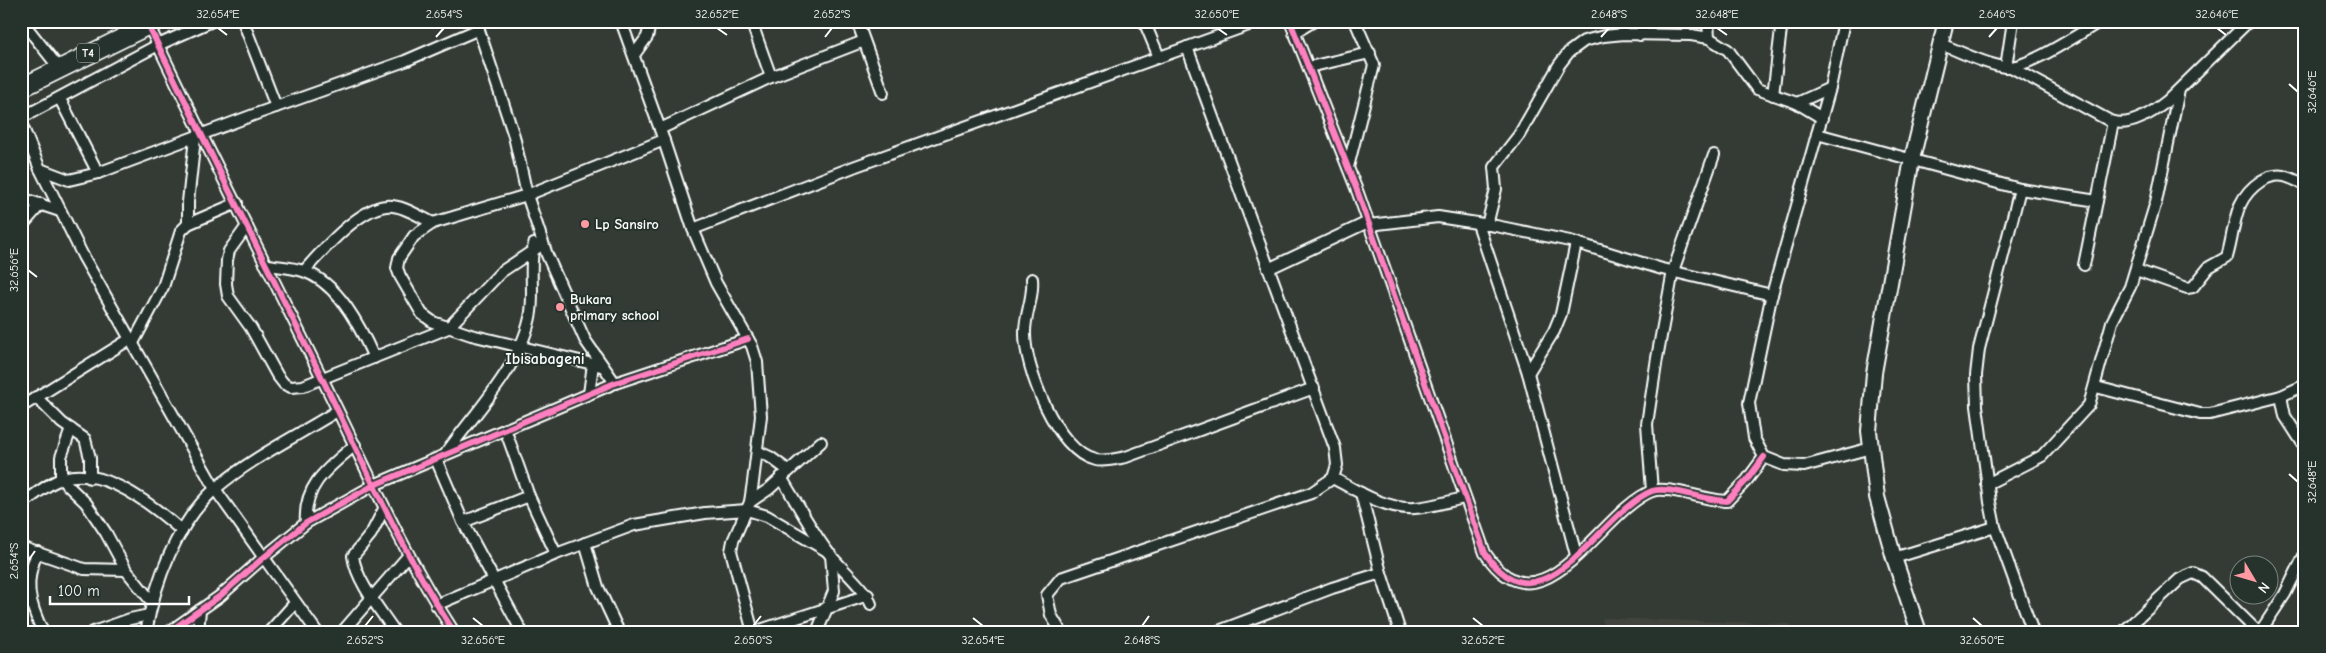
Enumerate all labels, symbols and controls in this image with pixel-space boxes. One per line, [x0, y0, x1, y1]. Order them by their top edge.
text: 32.654°E [196, 7, 240, 21]
text: 2.654°S [426, 7, 463, 21]
text: 32.652°E [695, 7, 739, 21]
text: 2.652°S [814, 7, 851, 21]
text: 32.650°E [1195, 7, 1239, 21]
text: 2.648°S [1591, 7, 1627, 21]
text: 32.648°E [1696, 7, 1738, 21]
text: 2.646°S [1979, 7, 2016, 21]
text: 32.646°E [2195, 7, 2239, 21]
road number: T4 [77, 44, 99, 62]
text: 32.646°E [2305, 70, 2319, 114]
place label: Lp Sansiro [595, 216, 659, 233]
marker: Lp Sansiro [579, 218, 591, 230]
text: 32.656°E [7, 248, 21, 292]
place label: Bukara primary school [570, 291, 659, 324]
marker: Bukara primary school [554, 301, 566, 313]
district label: Ibisabageni [505, 350, 585, 368]
text: 32.648°E [2305, 461, 2319, 503]
text: 2.654°S [7, 542, 21, 579]
north arrow [2228, 556, 2278, 606]
scale bar [50, 573, 189, 605]
text: N [2254, 579, 2273, 597]
text: 100 m [58, 582, 100, 600]
text: 2.652°S [347, 633, 384, 647]
text: 32.656°E [461, 633, 505, 647]
text: 2.650°S [734, 633, 772, 647]
text: 32.654°E [961, 633, 1005, 647]
text: 2.648°S [1124, 633, 1160, 647]
text: 32.652°E [1461, 633, 1505, 647]
text: 32.650°E [1960, 633, 2004, 647]

